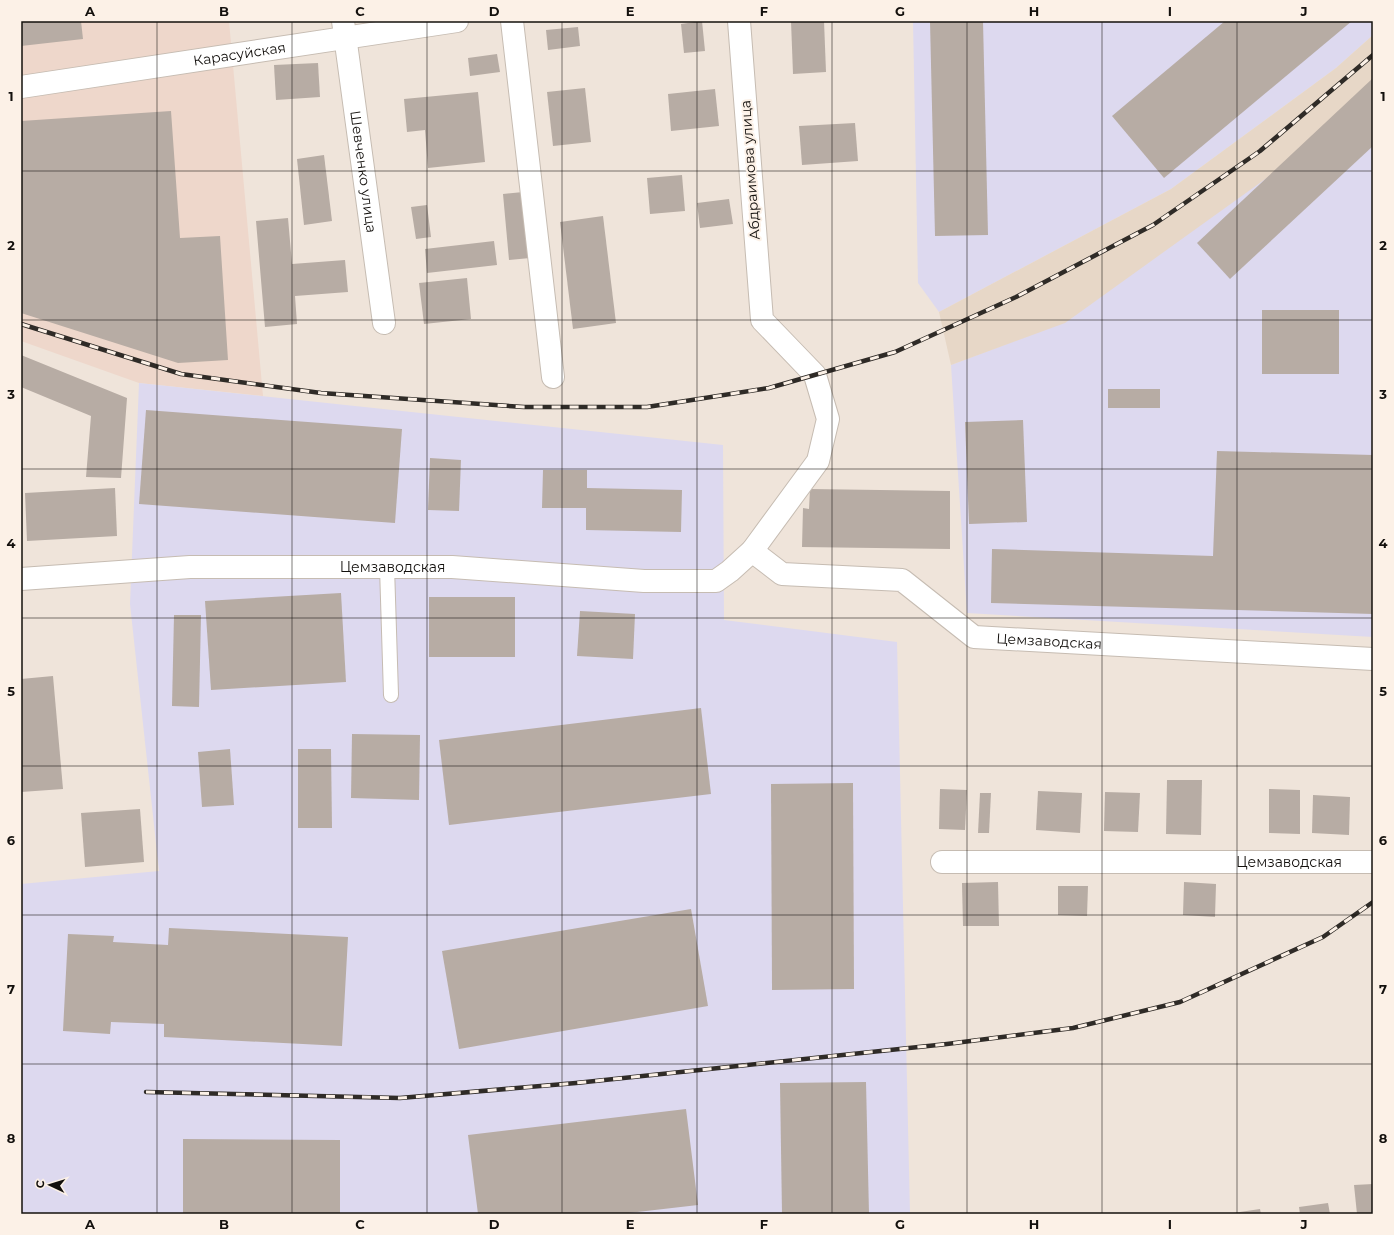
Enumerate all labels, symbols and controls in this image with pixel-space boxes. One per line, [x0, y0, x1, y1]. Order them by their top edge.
text: A [84, 3, 96, 19]
text: B [219, 3, 229, 19]
text: C [355, 3, 365, 19]
text: D [489, 3, 500, 19]
text: E [626, 3, 635, 19]
text: F [760, 3, 768, 19]
text: G [895, 3, 905, 19]
text: H [1029, 3, 1039, 19]
text: I [1168, 3, 1172, 19]
text: J [1299, 3, 1308, 19]
street label: Карасуйская [192, 38, 287, 70]
text: 1 [8, 88, 14, 104]
text: 1 [1380, 88, 1386, 104]
street label: Абдраимова улица [736, 100, 764, 240]
street label: Шевченко улица [346, 109, 381, 234]
text: 2 [7, 237, 15, 253]
text: 2 [1379, 237, 1387, 253]
text: 3 [6, 386, 15, 402]
text: 3 [1378, 386, 1387, 402]
text: 4 [7, 535, 16, 551]
text: 4 [1379, 535, 1388, 551]
street label: Цемзаводская [340, 558, 445, 576]
street label: Цемзаводская [996, 629, 1102, 653]
text: 5 [7, 683, 15, 699]
text: 5 [1379, 683, 1387, 699]
text: 6 [7, 832, 16, 848]
text: 6 [1379, 832, 1388, 848]
street label: Цемзаводская [1236, 853, 1342, 871]
text: 7 [7, 981, 15, 997]
text: 7 [1379, 981, 1387, 997]
text: 8 [7, 1130, 16, 1146]
text: 8 [1379, 1130, 1388, 1146]
north arrow [30, 1165, 70, 1205]
text: С [33, 1180, 47, 1189]
text: A [84, 1216, 96, 1232]
text: B [219, 1216, 229, 1232]
text: C [355, 1216, 365, 1232]
text: D [489, 1216, 500, 1232]
text: E [626, 1216, 635, 1232]
text: F [760, 1216, 768, 1232]
text: G [895, 1216, 905, 1232]
text: H [1029, 1216, 1039, 1232]
text: I [1168, 1216, 1172, 1232]
text: J [1299, 1216, 1308, 1232]

